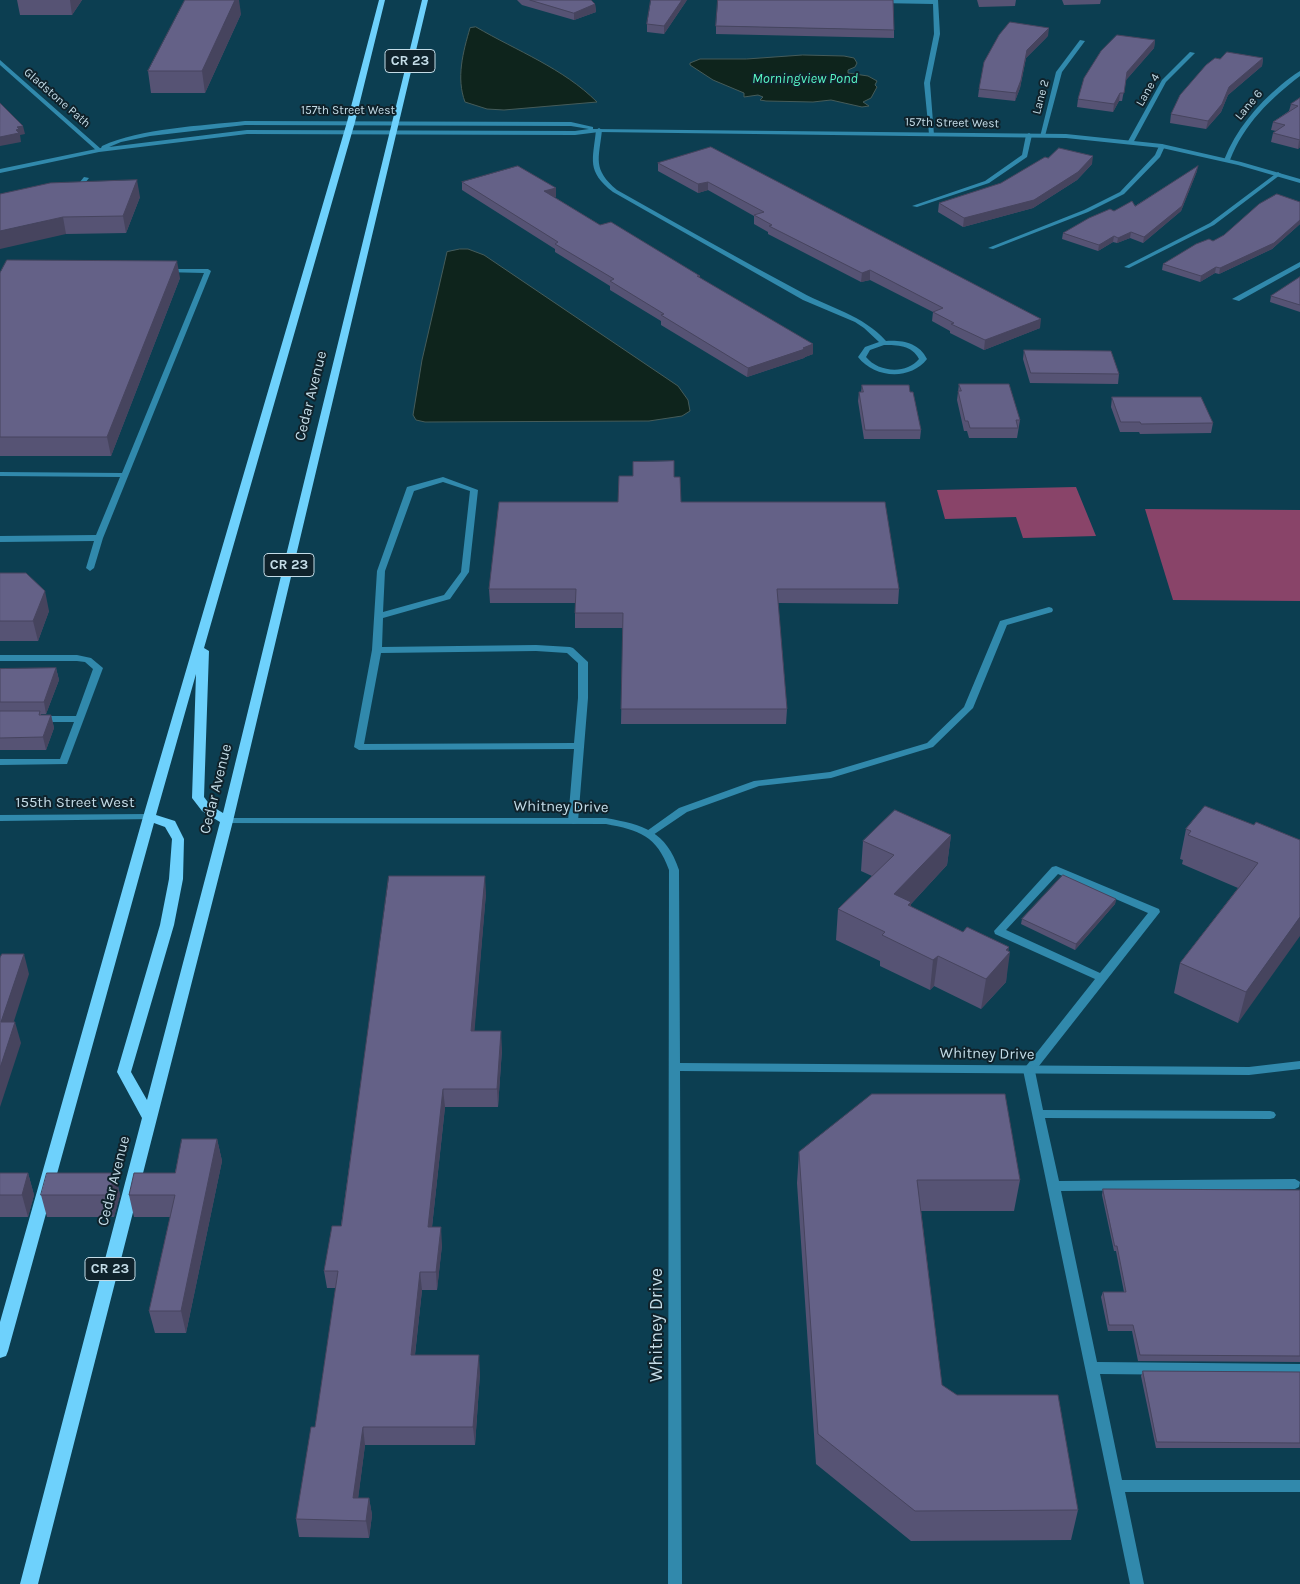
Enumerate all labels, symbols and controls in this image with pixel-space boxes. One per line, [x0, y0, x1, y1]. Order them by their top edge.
road number: CR 23 [385, 49, 435, 72]
street label: Gladstone Path [21, 65, 93, 131]
water label: Morningview Pond [752, 71, 858, 87]
street label: Lane 4 [1133, 71, 1163, 109]
street label: Lane 2 [1029, 78, 1053, 116]
street label: Lane 6 [1232, 87, 1266, 123]
street label: 157th Street West [301, 104, 395, 118]
street label: 157th Street West [905, 115, 999, 131]
street label: Cedar Avenue [291, 349, 331, 443]
road number: CR 23 [264, 554, 314, 576]
street label: Cedar Avenue [196, 742, 236, 836]
street label: 155th Street West [15, 794, 135, 812]
street label: Whitney Drive [513, 797, 609, 817]
street label: Whitney Drive [939, 1044, 1035, 1064]
street label: Cedar Avenue [94, 1134, 134, 1228]
road number: CR 23 [85, 1258, 135, 1280]
street label: Whitney Drive [646, 1268, 668, 1382]

